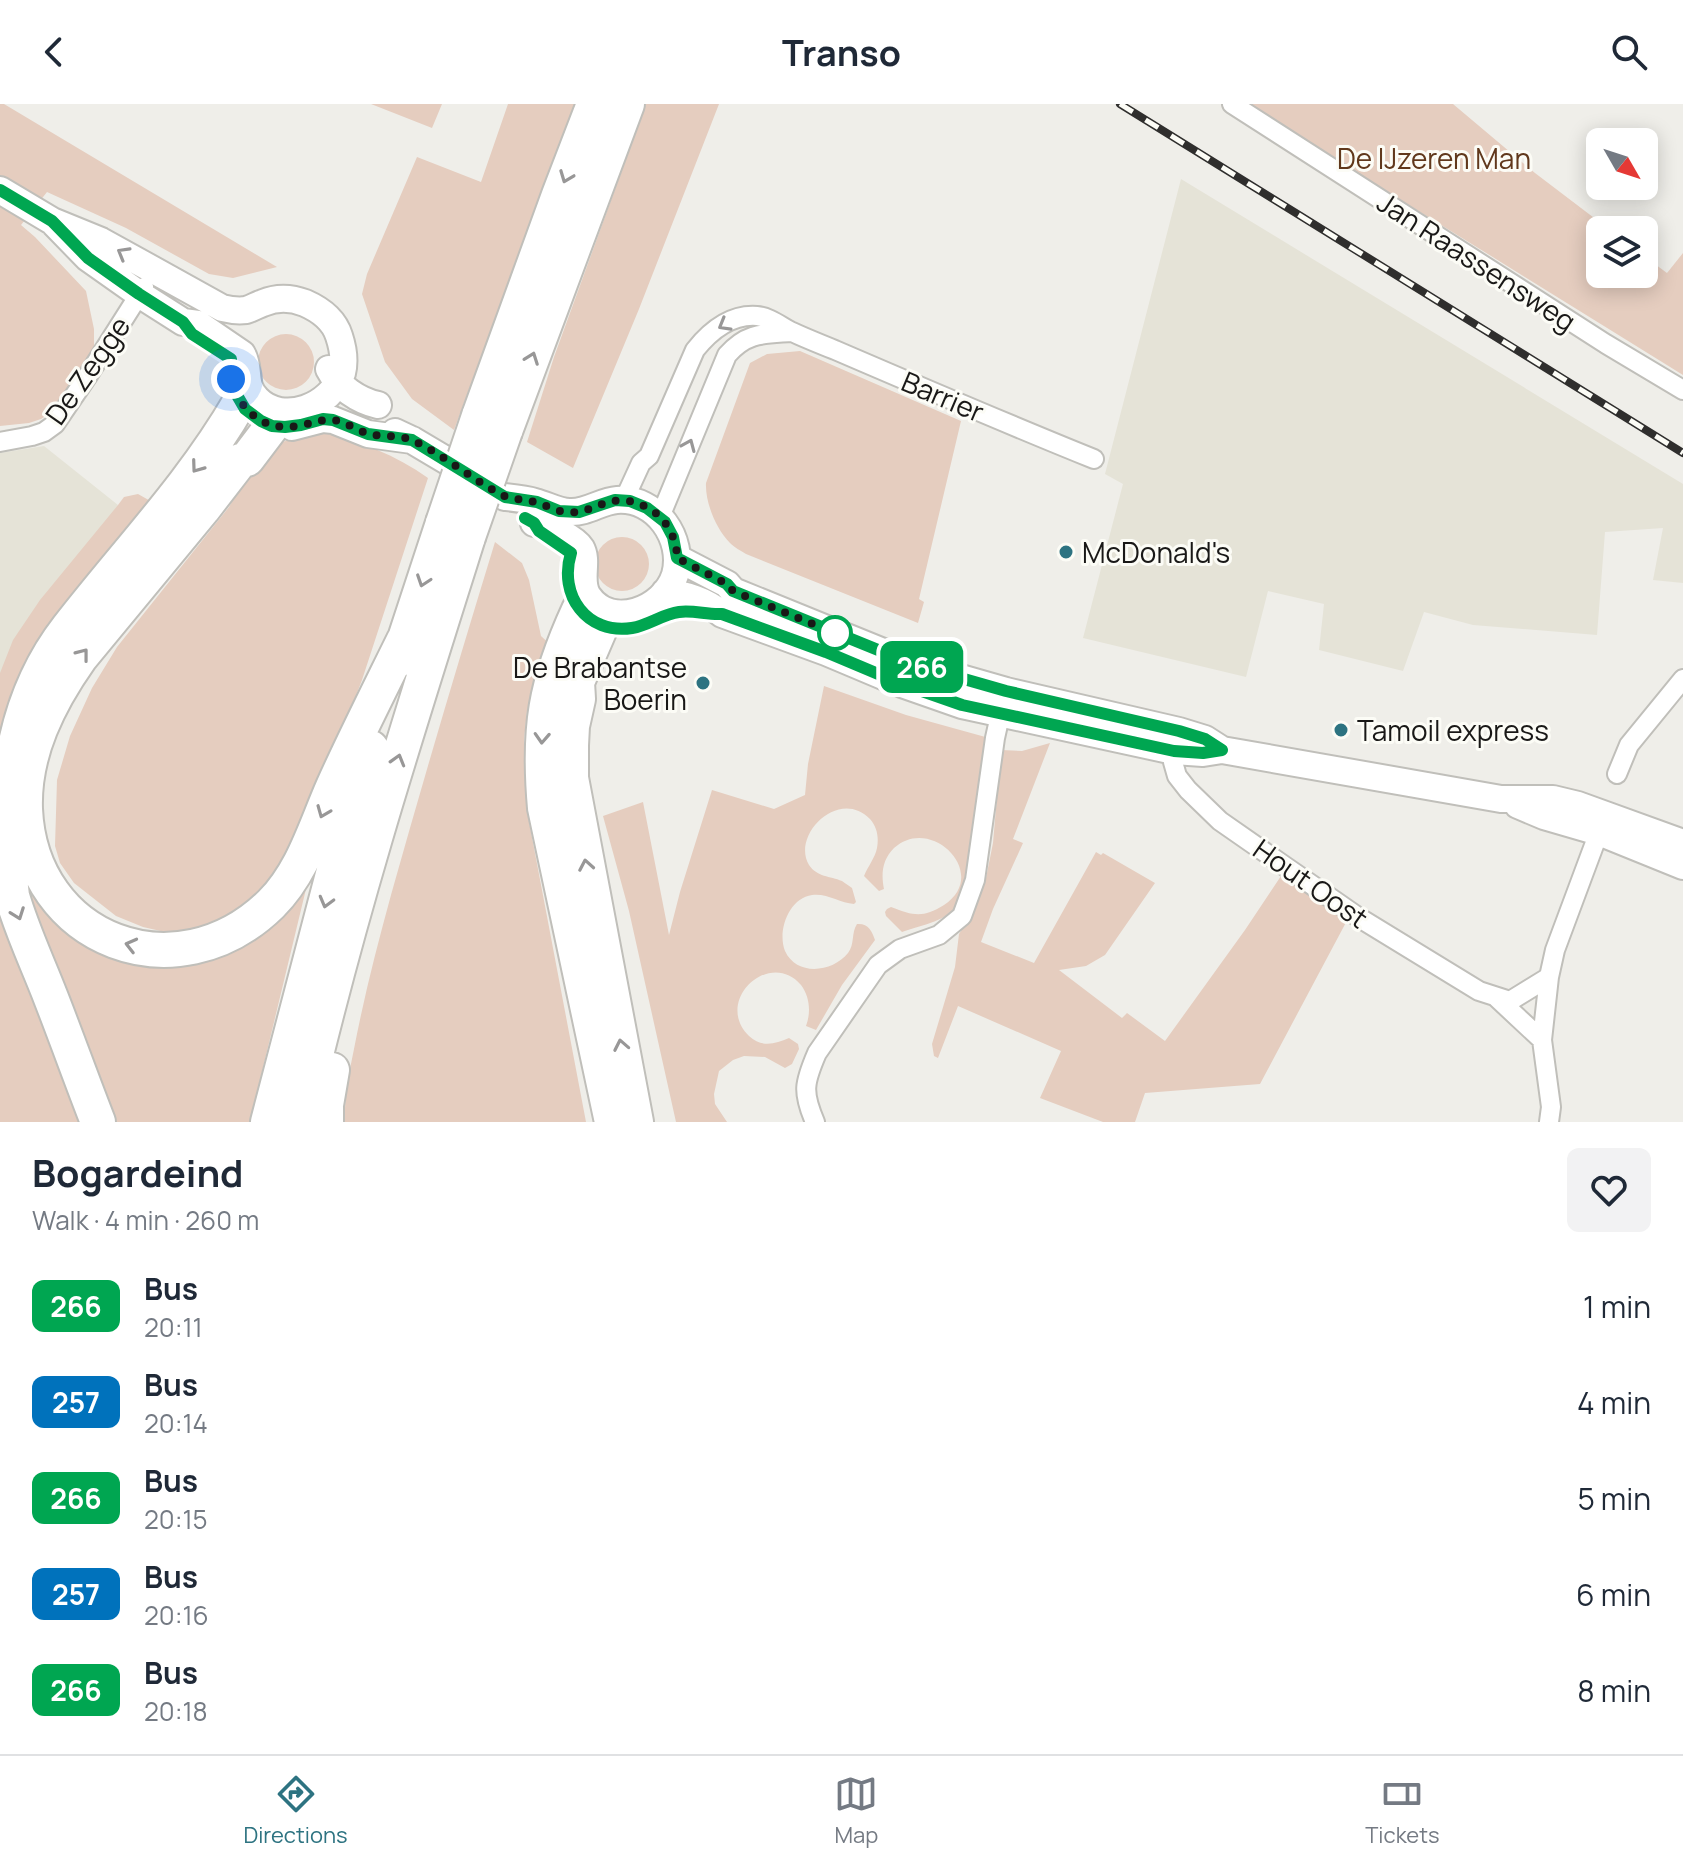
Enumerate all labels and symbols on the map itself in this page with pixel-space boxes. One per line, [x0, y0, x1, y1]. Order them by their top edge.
north arrow [1586, 128, 1658, 200]
park label: De IJzeren Man [1337, 139, 1531, 177]
one-way arrow [559, 169, 576, 183]
street label: Jan Raassensweg [1370, 183, 1584, 339]
one-way arrow [117, 248, 131, 263]
street label: De Zegge [36, 308, 138, 432]
one-way arrow [718, 315, 733, 331]
one-way arrow [522, 352, 539, 366]
your location [211, 359, 251, 399]
street label: Barrier [896, 362, 990, 430]
one-way arrow [679, 439, 695, 453]
one-way arrow [192, 459, 207, 473]
place label: McDonald's [1082, 533, 1230, 571]
marker: McDonald's [1057, 543, 1075, 561]
one-way arrow [417, 574, 433, 588]
unlabelled marker [818, 616, 852, 650]
line badge: 266 [876, 641, 968, 693]
one-way arrow [74, 648, 88, 663]
place label: De Brabantse Boerin [513, 648, 687, 718]
marker: De Brabantse Boerin [694, 674, 712, 692]
place label: Tamoil express [1357, 711, 1549, 749]
marker: Tamoil express [1332, 721, 1350, 739]
one-way arrow [534, 732, 551, 745]
one-way arrow [389, 754, 405, 767]
one-way arrow [316, 804, 333, 818]
street label: Hout Oost [1246, 830, 1376, 936]
one-way arrow [579, 858, 596, 872]
one-way arrow [318, 895, 335, 909]
one-way arrow [9, 906, 25, 920]
one-way arrow [125, 937, 138, 954]
one-way arrow [613, 1039, 630, 1052]

